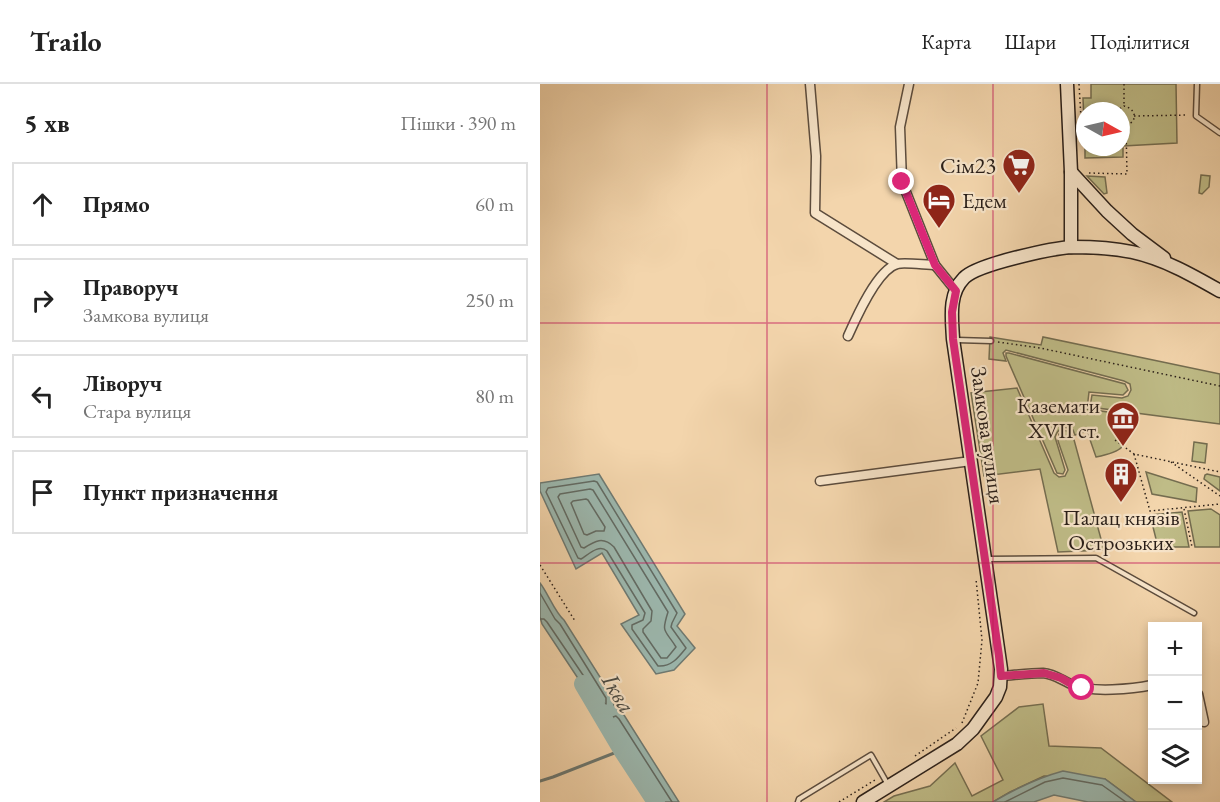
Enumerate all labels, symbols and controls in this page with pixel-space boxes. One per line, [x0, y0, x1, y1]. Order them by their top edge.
text: Trailo [30, 23, 102, 59]
text: Карта [921, 28, 971, 55]
text: Шари [1004, 28, 1056, 55]
text: Поділитися [1089, 28, 1190, 55]
north arrow [1076, 102, 1130, 156]
text: 5 хв [24, 106, 70, 140]
text: Пішки · 390 m [400, 110, 516, 136]
supermarket icon: Сім23 [1001, 147, 1037, 194]
place label: Сім23 [940, 151, 996, 180]
route end [888, 168, 914, 194]
hotel icon: Едем [921, 182, 957, 229]
place label: Едем [962, 186, 1007, 215]
icon: ahead [26, 188, 59, 221]
text: Прямо [83, 190, 150, 219]
text: 60 m [475, 191, 514, 217]
text: Праворуч [83, 273, 179, 302]
icon: right [26, 284, 59, 317]
text: 250 m [466, 287, 514, 313]
text: Замкова вулиця [83, 302, 209, 328]
street label: Замкова вулиця [964, 364, 1012, 506]
text: Ліворуч [83, 369, 162, 398]
icon: left [26, 380, 59, 413]
text: 80 m [475, 383, 514, 409]
place label: Каземати XVII ст. [1017, 391, 1100, 445]
text: Стара вулиця [83, 398, 191, 424]
museum icon: Каземати XVII ст. [1105, 400, 1141, 447]
building icon: Палац князів Острозьких [1103, 456, 1139, 503]
icon: arrive [26, 476, 59, 509]
text: Пункт призначення [83, 478, 278, 507]
place label: Палац князів Острозьких [1063, 503, 1180, 557]
map controls [1148, 622, 1202, 784]
button: + [1148, 622, 1202, 676]
water label: Іква [595, 667, 643, 719]
route start [1068, 674, 1094, 700]
button: − [1148, 676, 1202, 730]
button: layers [1148, 730, 1202, 784]

